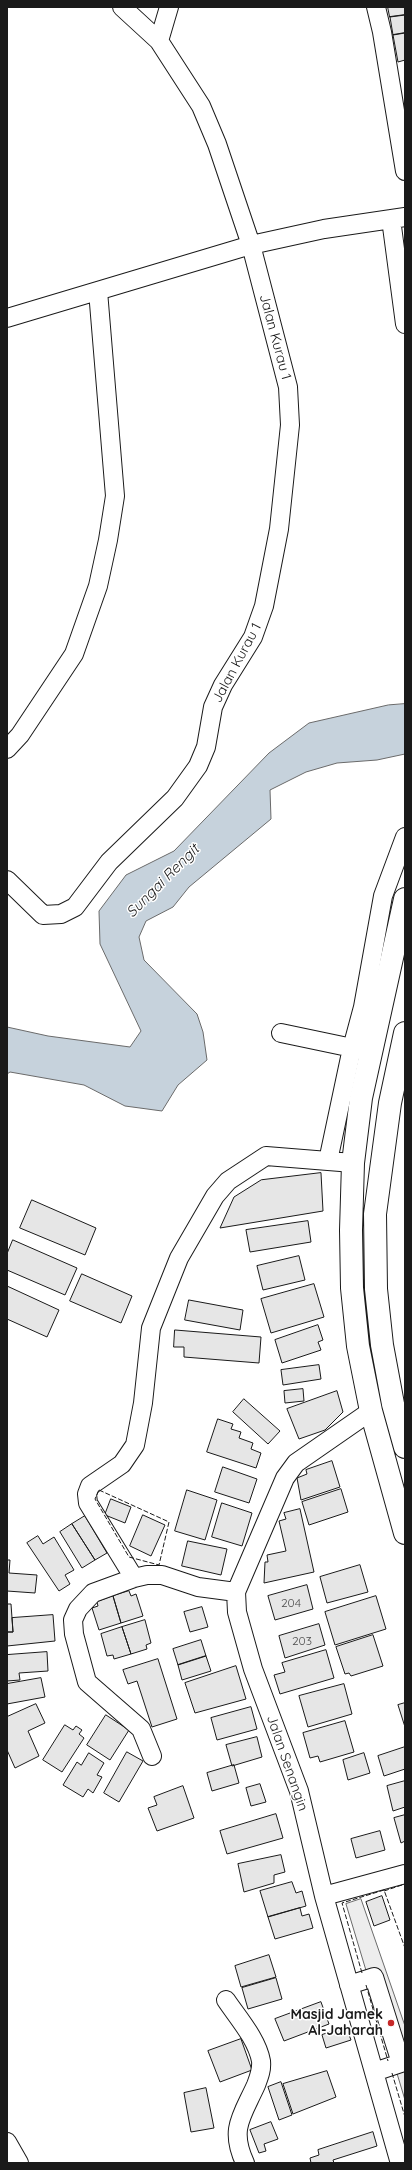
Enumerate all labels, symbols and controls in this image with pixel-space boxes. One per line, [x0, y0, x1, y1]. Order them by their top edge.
street label: Jalan Kurau 1 [256, 292, 294, 382]
street label: Jalan Kurau 1 [209, 620, 265, 706]
water label: Sungai Rengit [123, 841, 203, 921]
house number: 204 [281, 1596, 301, 1610]
house number: 203 [292, 1634, 312, 1648]
street label: Jalan Senangin [263, 1713, 311, 1813]
place label: Masjid Jamek Al-Jaharah [290, 2007, 383, 2040]
marker: Masjid Jamek Al-Jaharah [386, 2018, 396, 2028]

